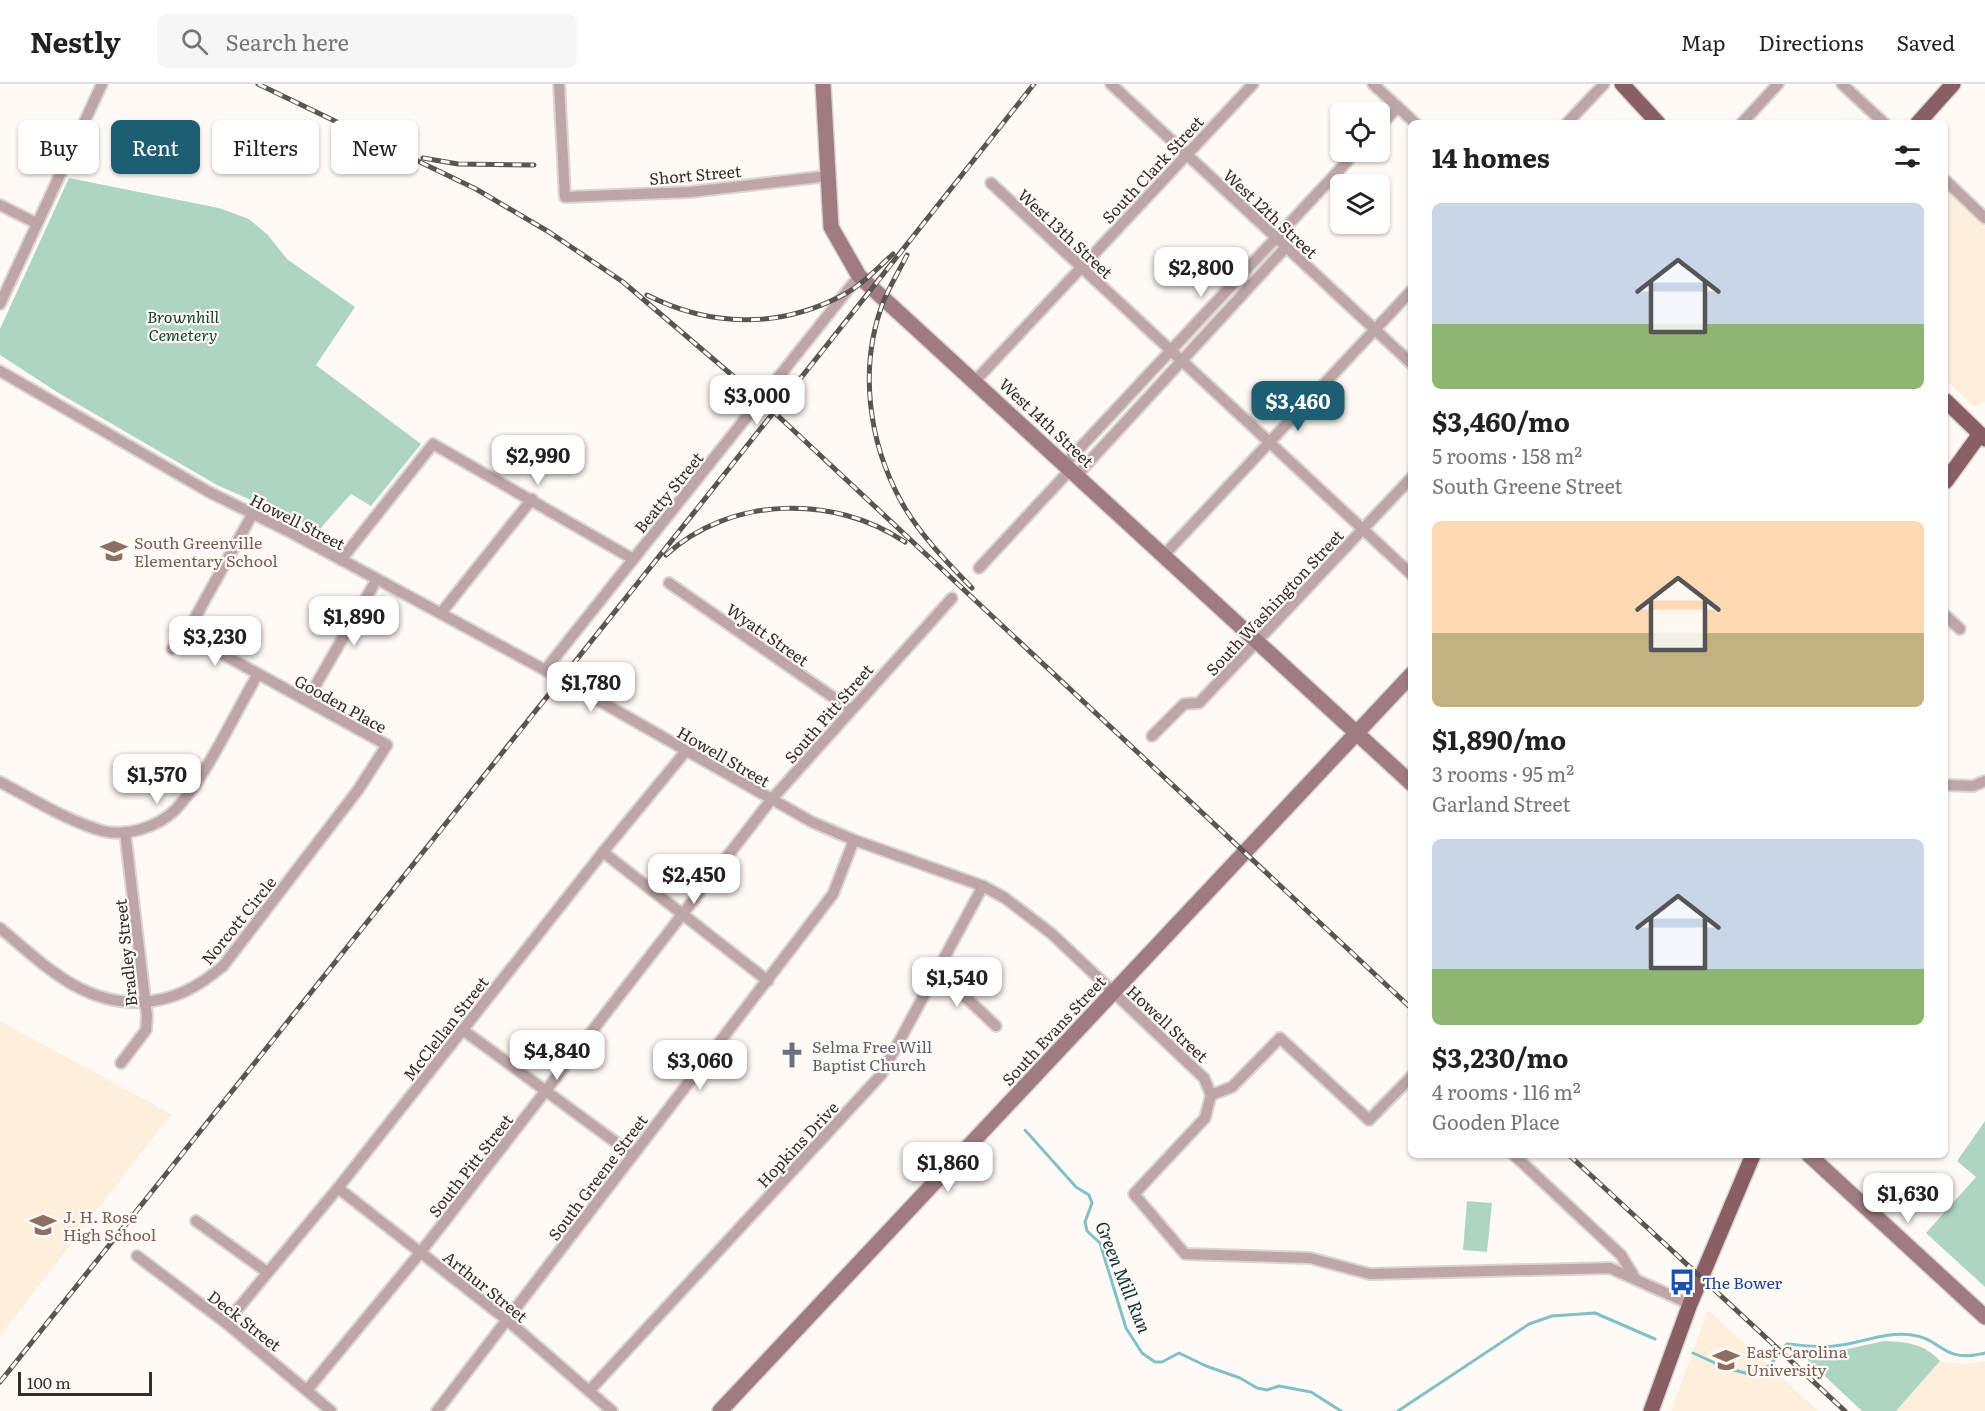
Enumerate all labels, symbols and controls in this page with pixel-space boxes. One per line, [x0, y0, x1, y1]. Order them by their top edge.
search box [157, 14, 577, 68]
text: Nestly [30, 20, 121, 62]
icon: search [178, 25, 211, 58]
text: Search here [226, 25, 349, 58]
text: Map [1681, 26, 1726, 57]
text: Directions [1759, 26, 1864, 57]
text: Saved [1897, 26, 1955, 57]
map controls [1330, 102, 1390, 234]
button: locate [1330, 102, 1390, 162]
street label: South Clark Street [1096, 109, 1209, 228]
chip: Buy [18, 120, 99, 174]
chip: Rent [111, 120, 200, 174]
chip: Filters [212, 120, 319, 174]
chip: New [331, 120, 418, 174]
text: 14 homes [1432, 137, 1550, 176]
icon: filters [1891, 140, 1924, 173]
street label: Short Street [648, 158, 743, 190]
street label: West 12th Street [1218, 163, 1324, 264]
button: layers [1330, 174, 1390, 234]
street label: West 13th Street [1013, 183, 1119, 284]
icon: home [1624, 242, 1732, 350]
pin: $2,800 [1152, 247, 1250, 298]
text: $2,800 [1168, 251, 1234, 281]
park label: Brownhill Cemetery [147, 304, 219, 346]
street label: West 14th Street [994, 372, 1100, 473]
pin: $3,000 [708, 375, 806, 426]
text: $3,000 [724, 379, 790, 409]
pin: $3,460 [1249, 381, 1347, 432]
text: $3,460 [1265, 385, 1331, 415]
text: $3,460/mo [1432, 401, 1570, 440]
pin: $2,990 [489, 435, 587, 486]
text: $2,990 [506, 439, 570, 469]
text: 5 rooms · 158 m² [1432, 440, 1582, 470]
street label: Beatty Street [628, 446, 709, 538]
text: South Greene Street [1432, 470, 1623, 500]
street label: Howell Street [246, 487, 350, 555]
street label: South Washington Street [1200, 523, 1349, 681]
place label: South Greenville Elementary School [134, 530, 278, 572]
school or university icon: South Greenville Elementary School [99, 536, 129, 566]
icon: home [1624, 560, 1732, 668]
pin: $1,890 [305, 596, 403, 647]
street label: Wyatt Street [722, 597, 815, 672]
text: $1,890 [323, 600, 385, 630]
pin: $3,230 [166, 616, 264, 667]
text: $3,230 [183, 620, 247, 650]
street label: South Pitt Street [778, 657, 878, 768]
pin: $1,780 [542, 662, 640, 713]
text: $1,780 [561, 666, 621, 696]
street label: Gooden Place [291, 668, 391, 738]
text: $1,890/mo [1432, 719, 1566, 758]
street label: Howell Street [673, 720, 775, 793]
pin: $1,570 [108, 754, 206, 805]
text: $1,570 [127, 758, 187, 788]
text: 3 rooms · 95 m² [1432, 758, 1574, 788]
text: Garland Street [1432, 788, 1571, 818]
pin: $2,450 [645, 854, 743, 905]
text: $2,450 [662, 858, 726, 888]
street label: Norcott Circle [195, 871, 281, 969]
icon: home [1624, 878, 1732, 986]
street label: Bradley Street [107, 898, 143, 1008]
pin: $1,540 [908, 957, 1006, 1008]
text: $1,540 [926, 961, 988, 991]
street label: South Evans Street [995, 969, 1111, 1090]
street label: McClellan Street [397, 970, 494, 1085]
street label: Howell Street [1122, 979, 1215, 1068]
pin: $4,840 [508, 1030, 606, 1081]
text: $4,840 [524, 1034, 590, 1064]
place label: Selma Free Will Baptist Church [812, 1034, 932, 1076]
text: $3,230/mo [1432, 1037, 1568, 1076]
pin: $3,060 [651, 1040, 749, 1091]
church icon: Selma Free Will Baptist Church [777, 1040, 807, 1070]
text: $3,060 [667, 1044, 733, 1074]
text: 4 rooms · 116 m² [1432, 1076, 1581, 1106]
street label: Hopkins Drive [751, 1096, 843, 1192]
text: Gooden Place [1432, 1106, 1560, 1136]
street label: South Pitt Street [422, 1108, 518, 1222]
street label: South Greene Street [542, 1108, 653, 1245]
pin: $1,860 [899, 1142, 997, 1193]
text: $1,860 [917, 1146, 979, 1176]
pin: $1,630 [1859, 1173, 1957, 1224]
text: $1,630 [1877, 1177, 1939, 1207]
place label: J. H. Rose High School [63, 1204, 156, 1246]
school or university icon: J. H. Rose High School [28, 1210, 58, 1240]
water label: Green Mill Run [1089, 1217, 1159, 1337]
street label: Arthur Street [439, 1244, 534, 1328]
bus stop icon: The Bower [1667, 1267, 1697, 1297]
place label: The Bower [1702, 1270, 1783, 1294]
street label: Deck Street [203, 1284, 287, 1357]
place label: East Carolina University [1746, 1339, 1848, 1381]
school or university icon: East Carolina University [1711, 1345, 1741, 1375]
scale bar [18, 1369, 152, 1396]
text: 100 m [27, 1370, 71, 1394]

